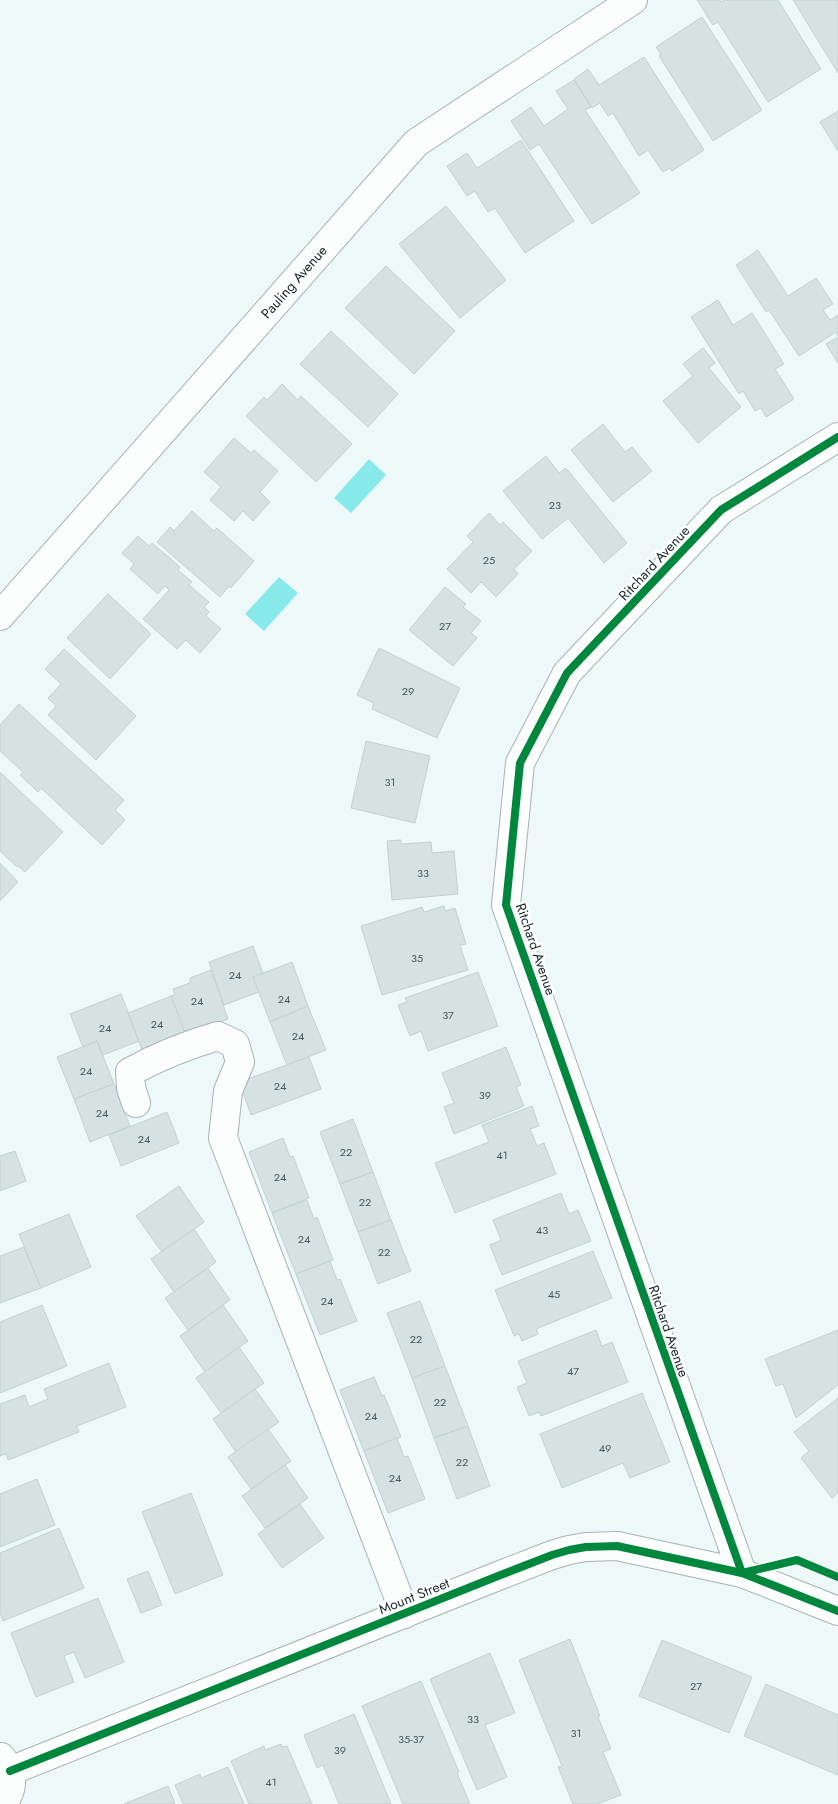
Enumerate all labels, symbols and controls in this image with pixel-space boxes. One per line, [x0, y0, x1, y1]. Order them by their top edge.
street label: Pauling Avenue [256, 241, 332, 323]
house number: 23 [549, 497, 561, 513]
street label: Ritchard Avenue [614, 521, 694, 605]
house number: 25 [483, 552, 495, 568]
house number: 27 [439, 618, 451, 634]
house number: 29 [402, 683, 414, 699]
house number: 31 [385, 774, 395, 790]
house number: 33 [417, 865, 429, 881]
street label: Ritchard Avenue [511, 900, 561, 998]
house number: 35 [411, 950, 423, 966]
house number: 24 [229, 967, 242, 983]
house number: 24 [278, 991, 291, 1007]
house number: 24 [191, 993, 204, 1009]
house number: 37 [442, 1007, 454, 1023]
house number: 24 [151, 1016, 164, 1032]
house number: 24 [99, 1020, 112, 1036]
house number: 24 [292, 1028, 305, 1044]
house number: 24 [80, 1063, 93, 1079]
house number: 24 [274, 1078, 287, 1094]
house number: 39 [479, 1087, 491, 1103]
house number: 24 [96, 1105, 109, 1121]
house number: 24 [138, 1131, 151, 1147]
house number: 22 [340, 1144, 352, 1160]
house number: 41 [496, 1147, 508, 1163]
house number: 24 [274, 1169, 287, 1185]
house number: 22 [359, 1194, 371, 1210]
house number: 43 [536, 1222, 548, 1238]
house number: 24 [298, 1231, 311, 1247]
house number: 22 [378, 1244, 390, 1260]
street label: Ritchard Avenue [644, 1282, 694, 1380]
house number: 45 [548, 1286, 560, 1302]
house number: 24 [321, 1293, 334, 1309]
house number: 22 [410, 1331, 422, 1347]
house number: 47 [567, 1363, 579, 1379]
house number: 22 [434, 1394, 446, 1410]
house number: 24 [365, 1408, 378, 1424]
house number: 49 [599, 1440, 611, 1456]
house number: 22 [456, 1454, 468, 1470]
house number: 24 [389, 1470, 402, 1486]
street label: Mount Street [376, 1573, 453, 1619]
house number: 27 [690, 1678, 702, 1694]
house number: 33 [467, 1711, 479, 1727]
house number: 31 [571, 1725, 581, 1741]
house number: 35-37 [398, 1731, 424, 1747]
house number: 39 [334, 1742, 346, 1758]
house number: 41 [265, 1774, 277, 1790]

